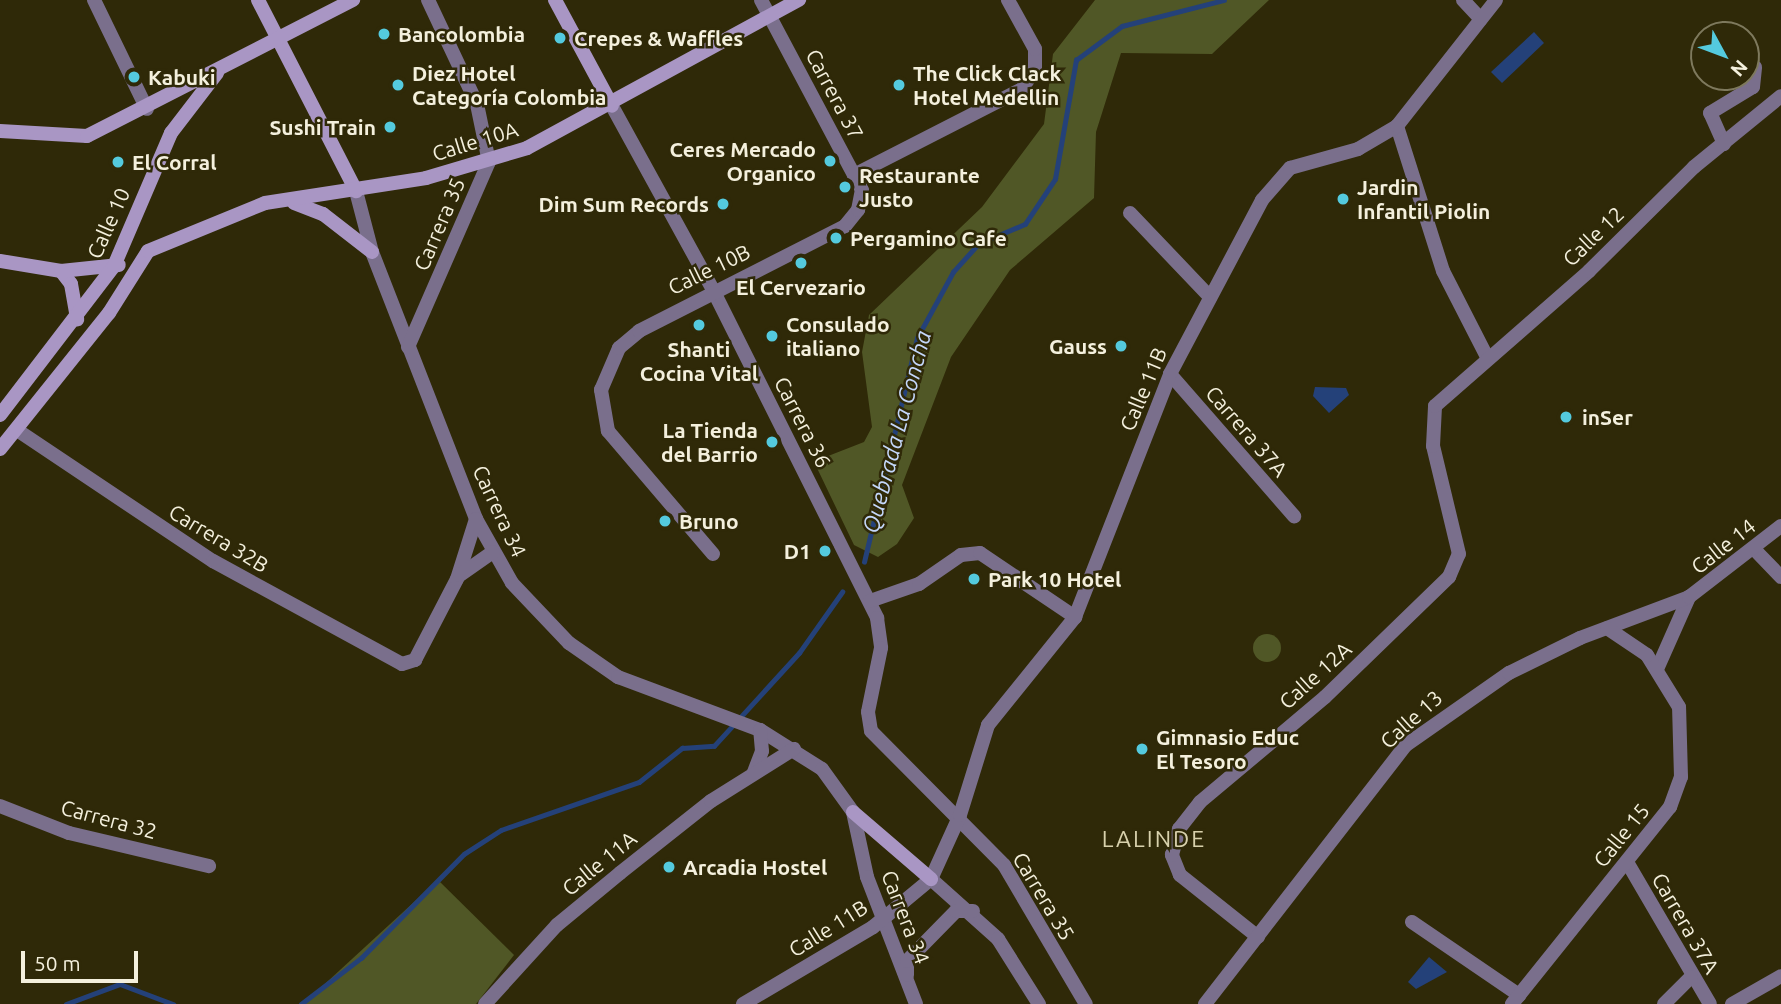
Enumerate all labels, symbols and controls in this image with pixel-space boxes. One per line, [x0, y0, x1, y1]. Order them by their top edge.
place label: Bancolombia [398, 21, 525, 47]
north arrow [1690, 21, 1760, 91]
place label: Crepes & Waffles [574, 25, 743, 51]
marker: Bancolombia [376, 26, 392, 42]
marker: Crepes & Waffles [552, 30, 568, 46]
street label: Carrera 37 [801, 45, 869, 143]
text: N [1726, 56, 1752, 81]
place label: Diez Hotel Categoría Colombia [412, 60, 606, 110]
place label: The Click Clack Hotel Medellin [913, 60, 1061, 110]
place label: Kabuki [148, 64, 216, 90]
marker: Kabuki [126, 69, 142, 85]
marker: Diez Hotel Categoría Colombia [390, 77, 406, 93]
marker: The Click Clack Hotel Medellin [891, 77, 907, 93]
place label: Sushi Train [269, 114, 376, 140]
street label: Calle 10A [429, 116, 521, 166]
marker: Sushi Train [382, 119, 398, 135]
place label: Ceres Mercado Organico [669, 136, 816, 186]
place label: El Corral [132, 149, 217, 175]
marker: Ceres Mercado Organico [822, 153, 838, 169]
marker: El Corral [110, 154, 126, 170]
place label: Restaurante Justo [859, 162, 980, 212]
street label: Carrera 35 [408, 174, 470, 274]
place label: Jardin Infantil Piolin [1357, 174, 1490, 224]
marker: Restaurante Justo [837, 179, 853, 195]
street label: Calle 10 [81, 184, 135, 262]
place label: Dim Sum Records [539, 191, 709, 217]
marker: Jardin Infantil Piolin [1335, 191, 1351, 207]
marker: Dim Sum Records [715, 196, 731, 212]
street label: Calle 12 [1557, 201, 1629, 271]
place label: Pergamino Cafe [850, 225, 1007, 251]
marker: Pergamino Cafe [828, 230, 844, 246]
street label: Calle 10B [664, 238, 754, 300]
marker: El Cervezario [793, 255, 809, 271]
place label: El Cervezario [736, 274, 866, 300]
place label: Consulado italiano [786, 311, 890, 361]
marker: Shanti Cocina Vital [691, 317, 707, 333]
marker: Consulado italiano [764, 328, 780, 344]
water label: Quebrada La Concha [857, 328, 937, 536]
place label: Gauss [1049, 333, 1107, 359]
place label: Shanti Cocina Vital [640, 336, 758, 386]
marker: Gauss [1113, 338, 1129, 354]
street label: Calle 11B [1114, 344, 1172, 434]
street label: Carrera 36 [769, 372, 837, 472]
street label: Carrera 37A [1201, 380, 1293, 482]
place label: inSer [1582, 404, 1633, 430]
marker: inSer [1556, 407, 1576, 427]
place label: La Tienda del Barrio [661, 417, 758, 467]
marker: La Tienda del Barrio [764, 434, 780, 450]
street label: Carrera 34 [468, 461, 532, 561]
street label: Carrera 32B [165, 498, 273, 578]
place label: Bruno [679, 508, 739, 534]
marker: Bruno [657, 513, 673, 529]
street label: Calle 14 [1686, 513, 1760, 579]
place label: D1 [784, 538, 811, 564]
marker: D1 [817, 543, 833, 559]
place label: Park 10 Hotel [988, 566, 1121, 592]
marker: Park 10 Hotel [966, 571, 982, 587]
street label: Calle 12A [1274, 636, 1356, 714]
street label: Calle 13 [1375, 685, 1447, 753]
place label: Gimnasio Educ El Tesoro [1156, 724, 1299, 774]
marker: Gimnasio Educ El Tesoro [1134, 741, 1150, 757]
street label: Carrera 32 [58, 794, 160, 844]
street label: Calle 15 [1588, 798, 1654, 872]
street label: Calle 11A [557, 825, 641, 901]
district label: LALINDE [1103, 825, 1205, 853]
street label: Carrera 35 [1008, 847, 1080, 945]
place label: Arcadia Hostel [683, 854, 827, 880]
marker: Arcadia Hostel [661, 859, 677, 875]
street label: Carrera 34 [877, 867, 935, 967]
street label: Carrera 37A [1647, 868, 1725, 978]
street label: Calle 11B [784, 894, 872, 962]
scale bar [24, 937, 142, 981]
text: 50 m [34, 951, 81, 975]

